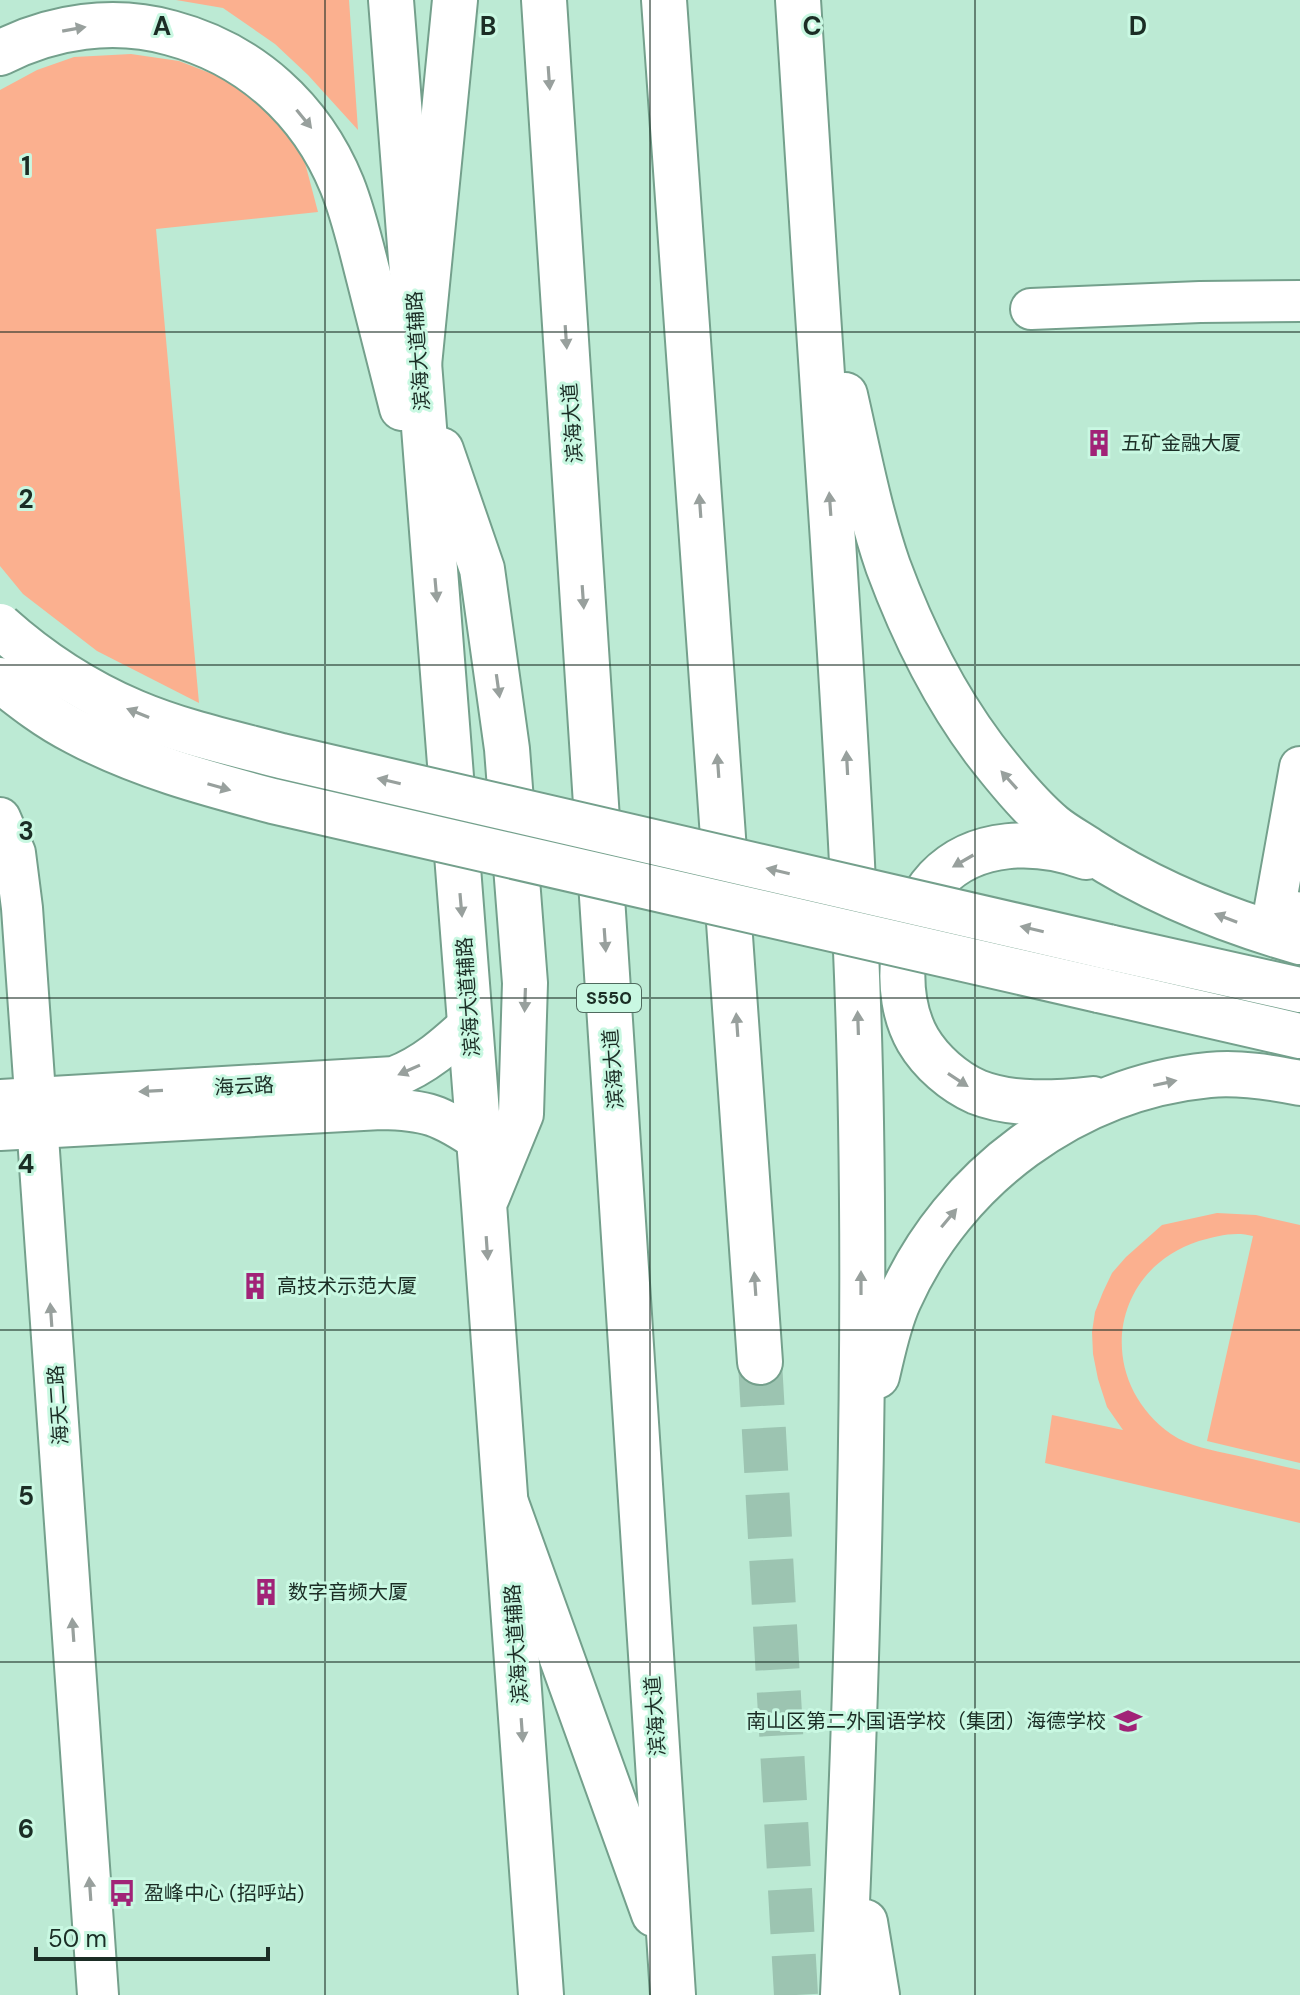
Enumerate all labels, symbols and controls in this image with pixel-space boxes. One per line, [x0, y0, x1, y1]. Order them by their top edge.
text: A [153, 9, 171, 43]
text: B [480, 9, 496, 43]
text: C [802, 9, 822, 43]
text: D [1129, 9, 1147, 43]
one-way arrow [61, 23, 86, 35]
one-way arrow [543, 66, 556, 91]
one-way arrow [295, 109, 311, 129]
text: 1 [21, 149, 31, 183]
street label: 滨海大道辅路 [401, 290, 435, 412]
one-way arrow [560, 325, 573, 350]
street label: 滨海大道 [556, 382, 588, 464]
building icon: 五矿金融大厦 [1084, 428, 1114, 458]
place label: 五矿金融大厦 [1121, 430, 1241, 456]
text: 2 [18, 482, 34, 516]
one-way arrow [823, 491, 836, 516]
one-way arrow [693, 493, 706, 518]
one-way arrow [430, 578, 443, 603]
one-way arrow [577, 585, 590, 610]
one-way arrow [492, 674, 505, 699]
one-way arrow [126, 706, 150, 719]
one-way arrow [840, 750, 853, 775]
one-way arrow [711, 753, 724, 778]
one-way arrow [1001, 771, 1019, 790]
one-way arrow [376, 774, 401, 787]
one-way arrow [206, 781, 231, 793]
text: 3 [18, 814, 34, 848]
one-way arrow [952, 854, 974, 868]
one-way arrow [766, 864, 791, 877]
one-way arrow [455, 893, 468, 918]
one-way arrow [1214, 911, 1238, 924]
one-way arrow [1019, 922, 1044, 935]
one-way arrow [599, 928, 612, 953]
street label: 滨海大道辅路 [451, 936, 485, 1058]
road number: S550 [577, 984, 641, 1012]
one-way arrow [518, 988, 531, 1013]
one-way arrow [852, 1010, 864, 1035]
one-way arrow [730, 1012, 743, 1037]
street label: 滨海大道 [597, 1028, 629, 1110]
one-way arrow [398, 1063, 421, 1077]
street label: 海云路 [213, 1071, 275, 1101]
one-way arrow [947, 1072, 968, 1087]
one-way arrow [1152, 1076, 1177, 1089]
one-way arrow [138, 1085, 163, 1098]
text: 4 [18, 1147, 34, 1181]
one-way arrow [940, 1209, 957, 1229]
one-way arrow [481, 1236, 494, 1261]
one-way arrow [855, 1270, 867, 1295]
building icon: 高技术示范大厦 [240, 1271, 270, 1301]
one-way arrow [748, 1271, 761, 1296]
place label: 高技术示范大厦 [277, 1273, 417, 1299]
one-way arrow [45, 1302, 58, 1327]
street label: 海天二路 [42, 1364, 74, 1446]
text: 5 [18, 1479, 34, 1513]
building icon: 数字音频大厦 [251, 1577, 281, 1607]
place label: 数字音频大厦 [288, 1579, 408, 1605]
street label: 滨海大道辅路 [499, 1583, 533, 1705]
one-way arrow [66, 1617, 79, 1642]
street label: 滨海大道 [639, 1675, 671, 1757]
school or university icon: 南山区第二外国语学校（集团）海德学校 [1113, 1706, 1143, 1736]
place label: 南山区第二外国语学校（集团）海德学校 [746, 1708, 1106, 1734]
one-way arrow [516, 1718, 529, 1743]
text: 6 [18, 1812, 34, 1846]
one-way arrow [83, 1876, 96, 1901]
bus stop icon: 盈峰中心 (招呼站) [107, 1878, 137, 1908]
place label: 盈峰中心 (招呼站) [144, 1880, 304, 1906]
scale bar [36, 1911, 268, 1961]
text: 50 m [48, 1923, 107, 1954]

